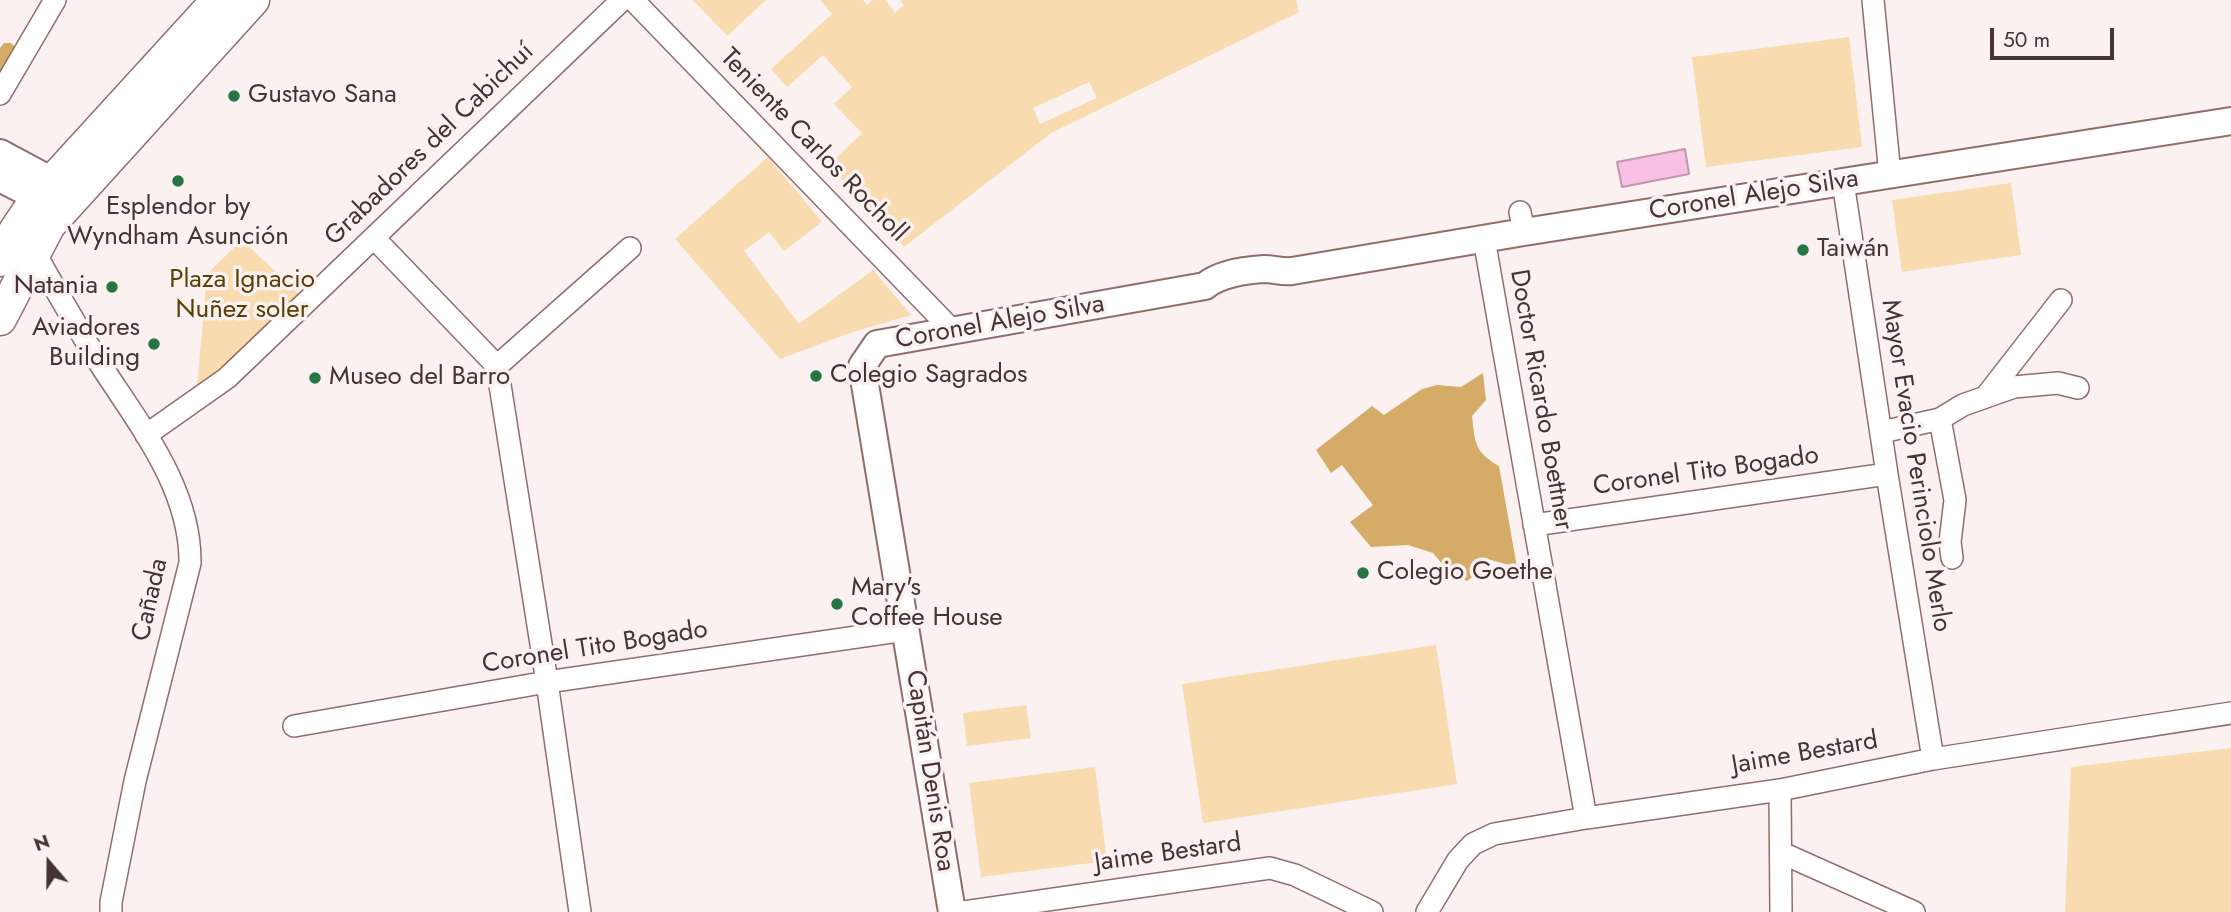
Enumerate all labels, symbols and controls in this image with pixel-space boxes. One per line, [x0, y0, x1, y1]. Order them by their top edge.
scale bar [1993, 14, 2117, 58]
text: 50 m [2003, 25, 2050, 55]
street label: Grabadores del Cabichuí [319, 37, 541, 253]
street label: Teniente Carlos Rocholl [713, 43, 913, 249]
place label: Gustavo Sana [248, 80, 397, 112]
marker: Gustavo Sana [226, 88, 242, 104]
street label: Coronel Alejo Silva [1647, 164, 1861, 228]
marker: Esplendor by Wyndham Asunción [170, 173, 186, 189]
place label: Esplendor by Wyndham Asunción [67, 192, 289, 254]
place label: Taiwán [1817, 234, 1890, 266]
marker: Taiwán [1795, 242, 1811, 258]
park label: Plaza Ignacio Nuñez soler [169, 265, 315, 326]
street label: Doctor Ricardo Boettner [1502, 267, 1578, 533]
place label: Natania [14, 271, 98, 303]
marker: Natania [104, 279, 120, 295]
street label: Coronel Alejo Silva [893, 289, 1107, 357]
street label: Mayor Evacio Perinciolo Merlo [1873, 298, 1957, 634]
place label: Aviadores Building [32, 313, 140, 374]
marker: Aviadores Building [146, 336, 162, 352]
place label: Colegio Sagrados [830, 360, 1027, 392]
place label: Museo del Barro [329, 362, 510, 394]
marker: Colegio Sagrados [808, 368, 824, 384]
marker: Museo del Barro [307, 370, 323, 386]
street label: Coronel Tito Bogado [1591, 441, 1821, 503]
street label: Cañada [126, 556, 176, 644]
place label: Colegio Goethe [1377, 557, 1553, 589]
marker: Colegio Goethe [1355, 565, 1371, 581]
place label: Mary's Coffee House [851, 573, 1003, 634]
marker: Mary's Coffee House [829, 596, 845, 612]
street label: Coronel Tito Bogado [480, 615, 710, 681]
street label: Capitán Denis Roa [898, 668, 960, 874]
street label: Jaime Bestard [1729, 726, 1881, 782]
north arrow [14, 828, 84, 898]
text: N [30, 828, 53, 858]
street label: Jaime Bestard [1093, 828, 1243, 880]

